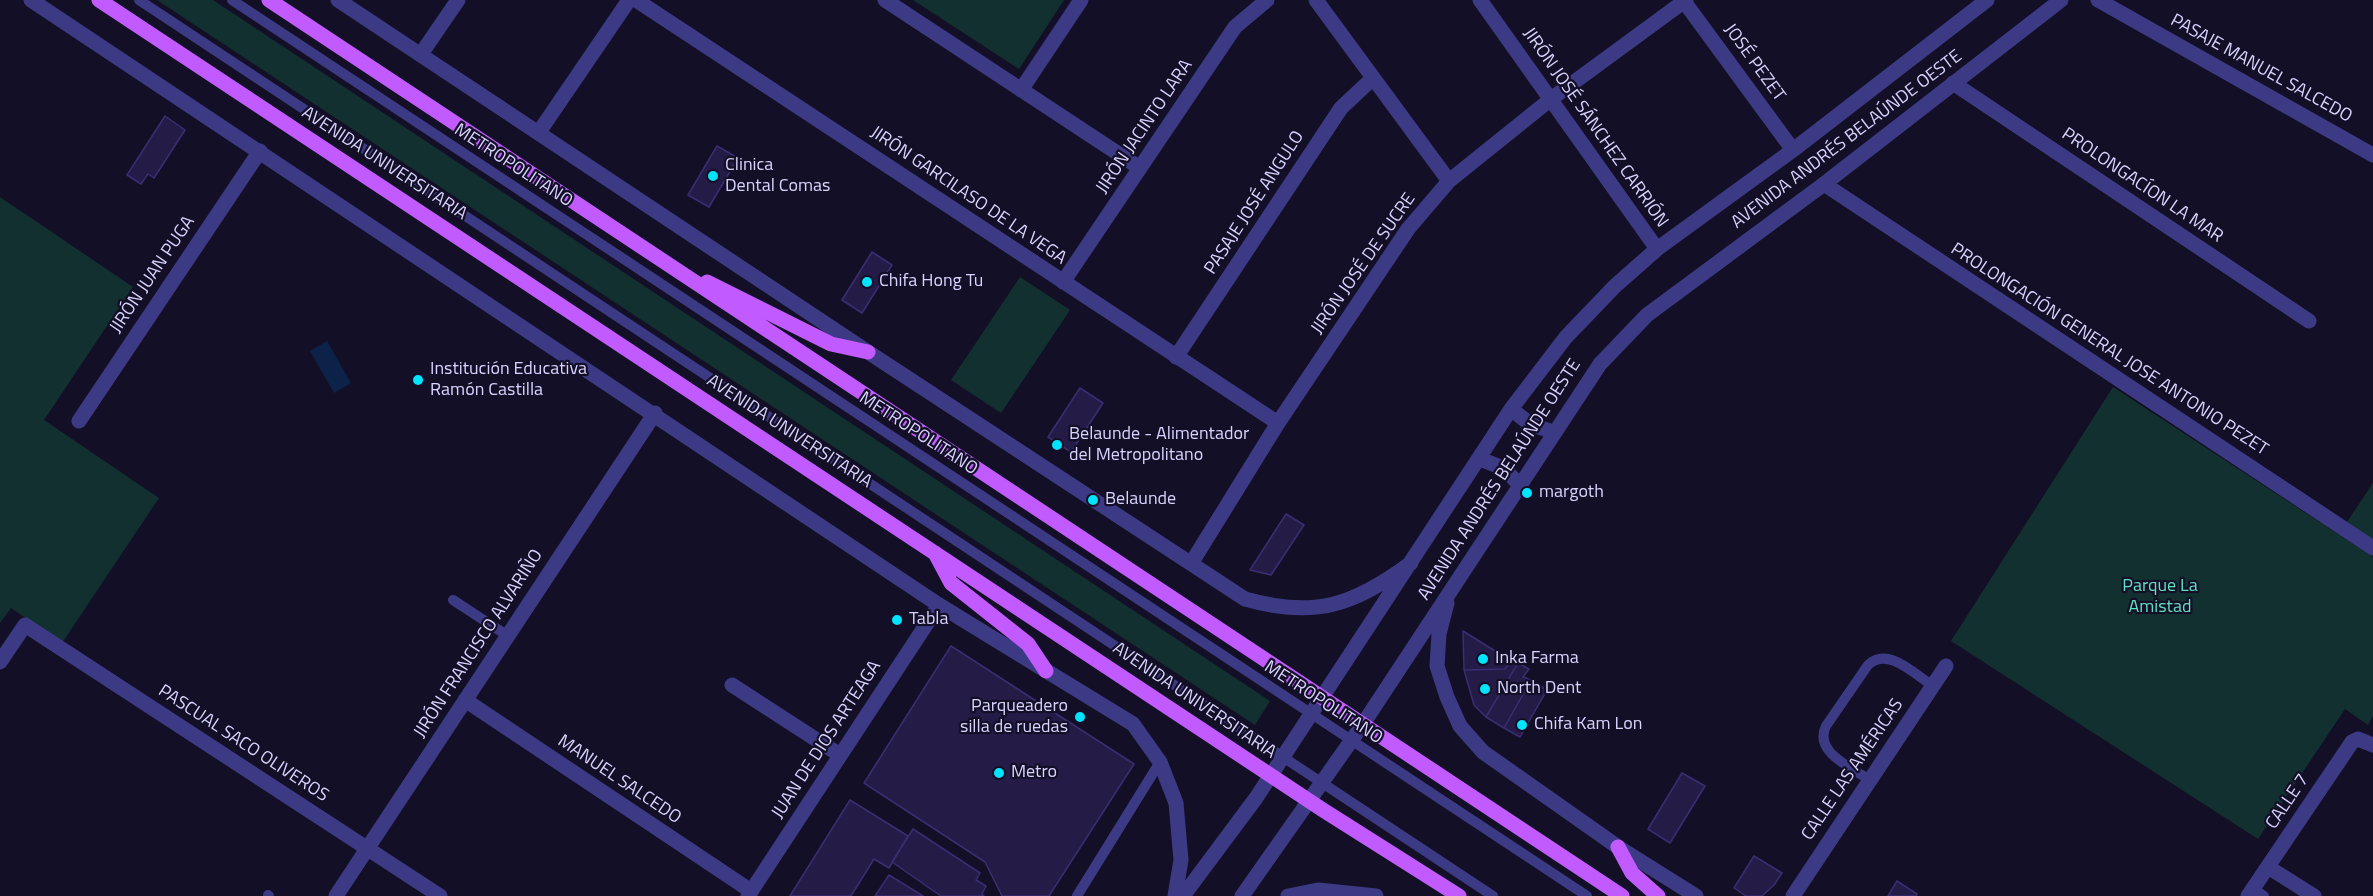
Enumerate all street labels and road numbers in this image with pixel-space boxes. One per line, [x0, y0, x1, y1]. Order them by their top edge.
street label: PASAJE MANUEL SALCEDO [2167, 10, 2355, 128]
street label: JOSÉ PEZET [1719, 20, 1789, 106]
street label: JIRÓN JOSÉ SÁNCHEZ CARRIÓN [1518, 24, 1672, 232]
street label: AVENIDA ANDRÉS BELAÚNDE OESTE [1727, 46, 1967, 234]
street label: JIRÓN JACINTO LARA [1092, 56, 1198, 198]
street label: AVENIDA UNIVERSITARIA [297, 102, 471, 226]
street label: METROPOLITANO [450, 120, 576, 212]
street label: JIRÓN GARCILASO DE LA VEGA [866, 122, 1070, 270]
street label: PROLONGACÍON LA MAR [2057, 124, 2227, 248]
street label: PASAJE JOSÉ ANGULO [1201, 127, 1309, 279]
street label: JIRÓN JOSÉ DE SUCRE [1307, 189, 1421, 339]
street label: JIRÓN JUAN PUGA [106, 212, 200, 338]
street label: PROLONGACIÓN GENERAL JOSE ANTONIO PEZET [1946, 239, 2272, 461]
street label: AVENIDA ANDRÉS BELAÚNDE OESTE [1414, 355, 1586, 605]
street label: AVENIDA UNIVERSITARIA [702, 370, 876, 494]
street label: METROPOLITANO [855, 388, 981, 480]
street label: JIRÓN FRANCISCO ALVARIÑO [410, 546, 548, 742]
street label: AVENIDA UNIVERSITARIA [1108, 638, 1280, 764]
street label: JUAN DE DIOS ARTEAGA [768, 657, 886, 823]
street label: METROPOLITANO [1260, 657, 1386, 749]
street label: PASCUAL SACO OLIVEROS [154, 681, 332, 807]
street label: CALLE LAS AMÉRICAS [1798, 695, 1908, 845]
street label: MANUEL SALCEDO [553, 731, 685, 829]
street label: CALLE 7 [2262, 770, 2314, 834]

